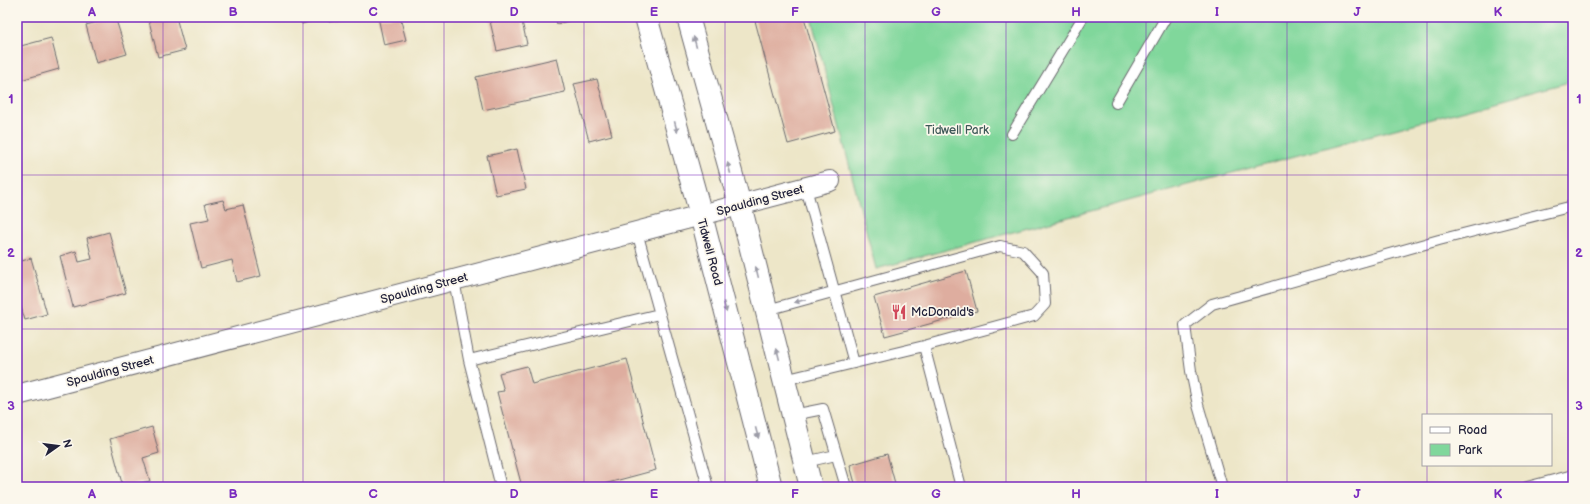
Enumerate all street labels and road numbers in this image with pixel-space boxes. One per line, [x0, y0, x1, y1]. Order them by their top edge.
street label: Spaulding Street [715, 182, 806, 219]
street label: Tidwell Road [693, 217, 726, 287]
street label: Spaulding Street [379, 270, 470, 307]
street label: Spaulding Street [65, 353, 156, 390]

